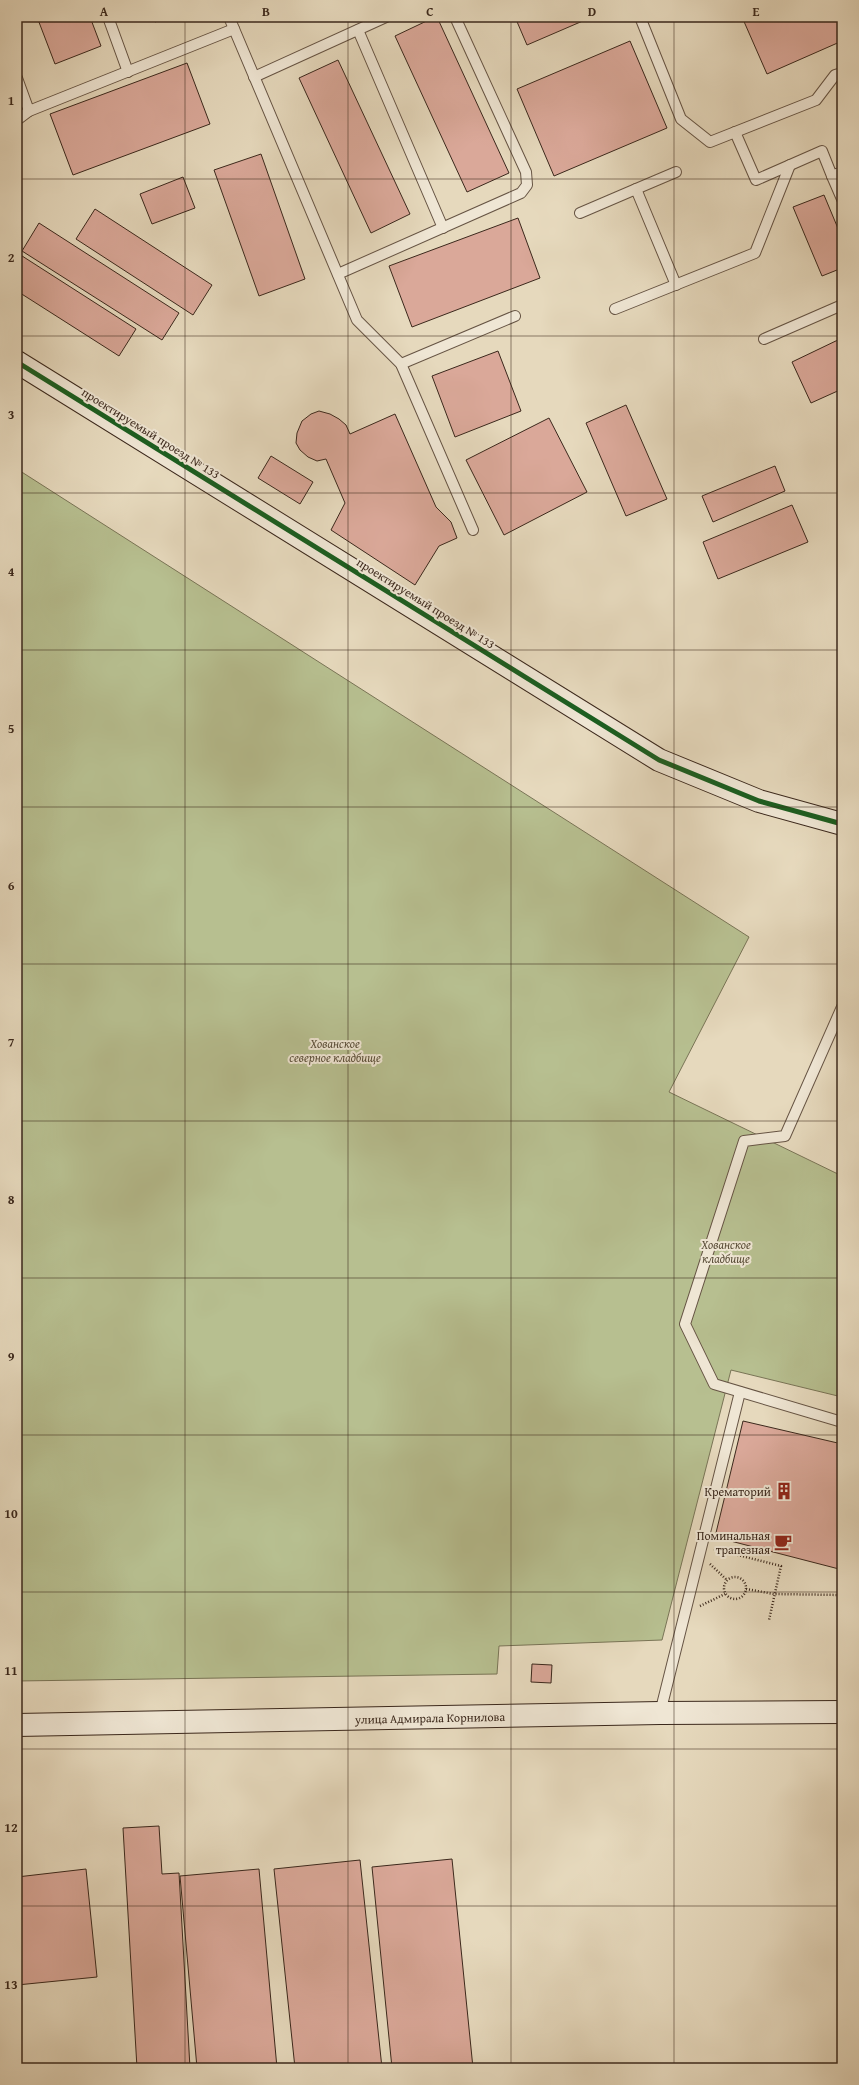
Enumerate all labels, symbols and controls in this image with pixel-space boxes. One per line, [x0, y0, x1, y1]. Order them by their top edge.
text: A [100, 2, 109, 21]
text: B [262, 2, 270, 21]
text: C [426, 2, 434, 21]
text: D [588, 2, 596, 21]
text: E [753, 2, 760, 21]
text: 1 [8, 91, 14, 110]
text: 2 [8, 248, 15, 267]
street label: проектируемый проезд № 133 [79, 383, 223, 483]
text: 3 [8, 405, 14, 424]
street label: проектируемый проезд № 133 [354, 553, 498, 653]
text: 4 [8, 562, 15, 581]
text: 5 [8, 719, 15, 738]
text: 6 [8, 876, 15, 895]
text: 7 [8, 1033, 15, 1052]
park label: Хованское северное кладбище [289, 1035, 381, 1066]
text: 8 [8, 1190, 15, 1209]
park label: Хованское кладбище [700, 1236, 751, 1267]
text: 9 [8, 1347, 15, 1366]
building icon: Крематорий [774, 1481, 794, 1501]
place label: Крематорий [705, 1483, 771, 1500]
text: 10 [4, 1504, 18, 1523]
place label: Поминальная трапезная [697, 1527, 770, 1558]
cafe icon: Поминальная трапезная [773, 1532, 793, 1552]
text: 11 [4, 1661, 18, 1680]
street label: улица Адмирала Корнилова [354, 1707, 505, 1727]
text: 12 [4, 1818, 18, 1837]
text: 13 [4, 1975, 18, 1994]

